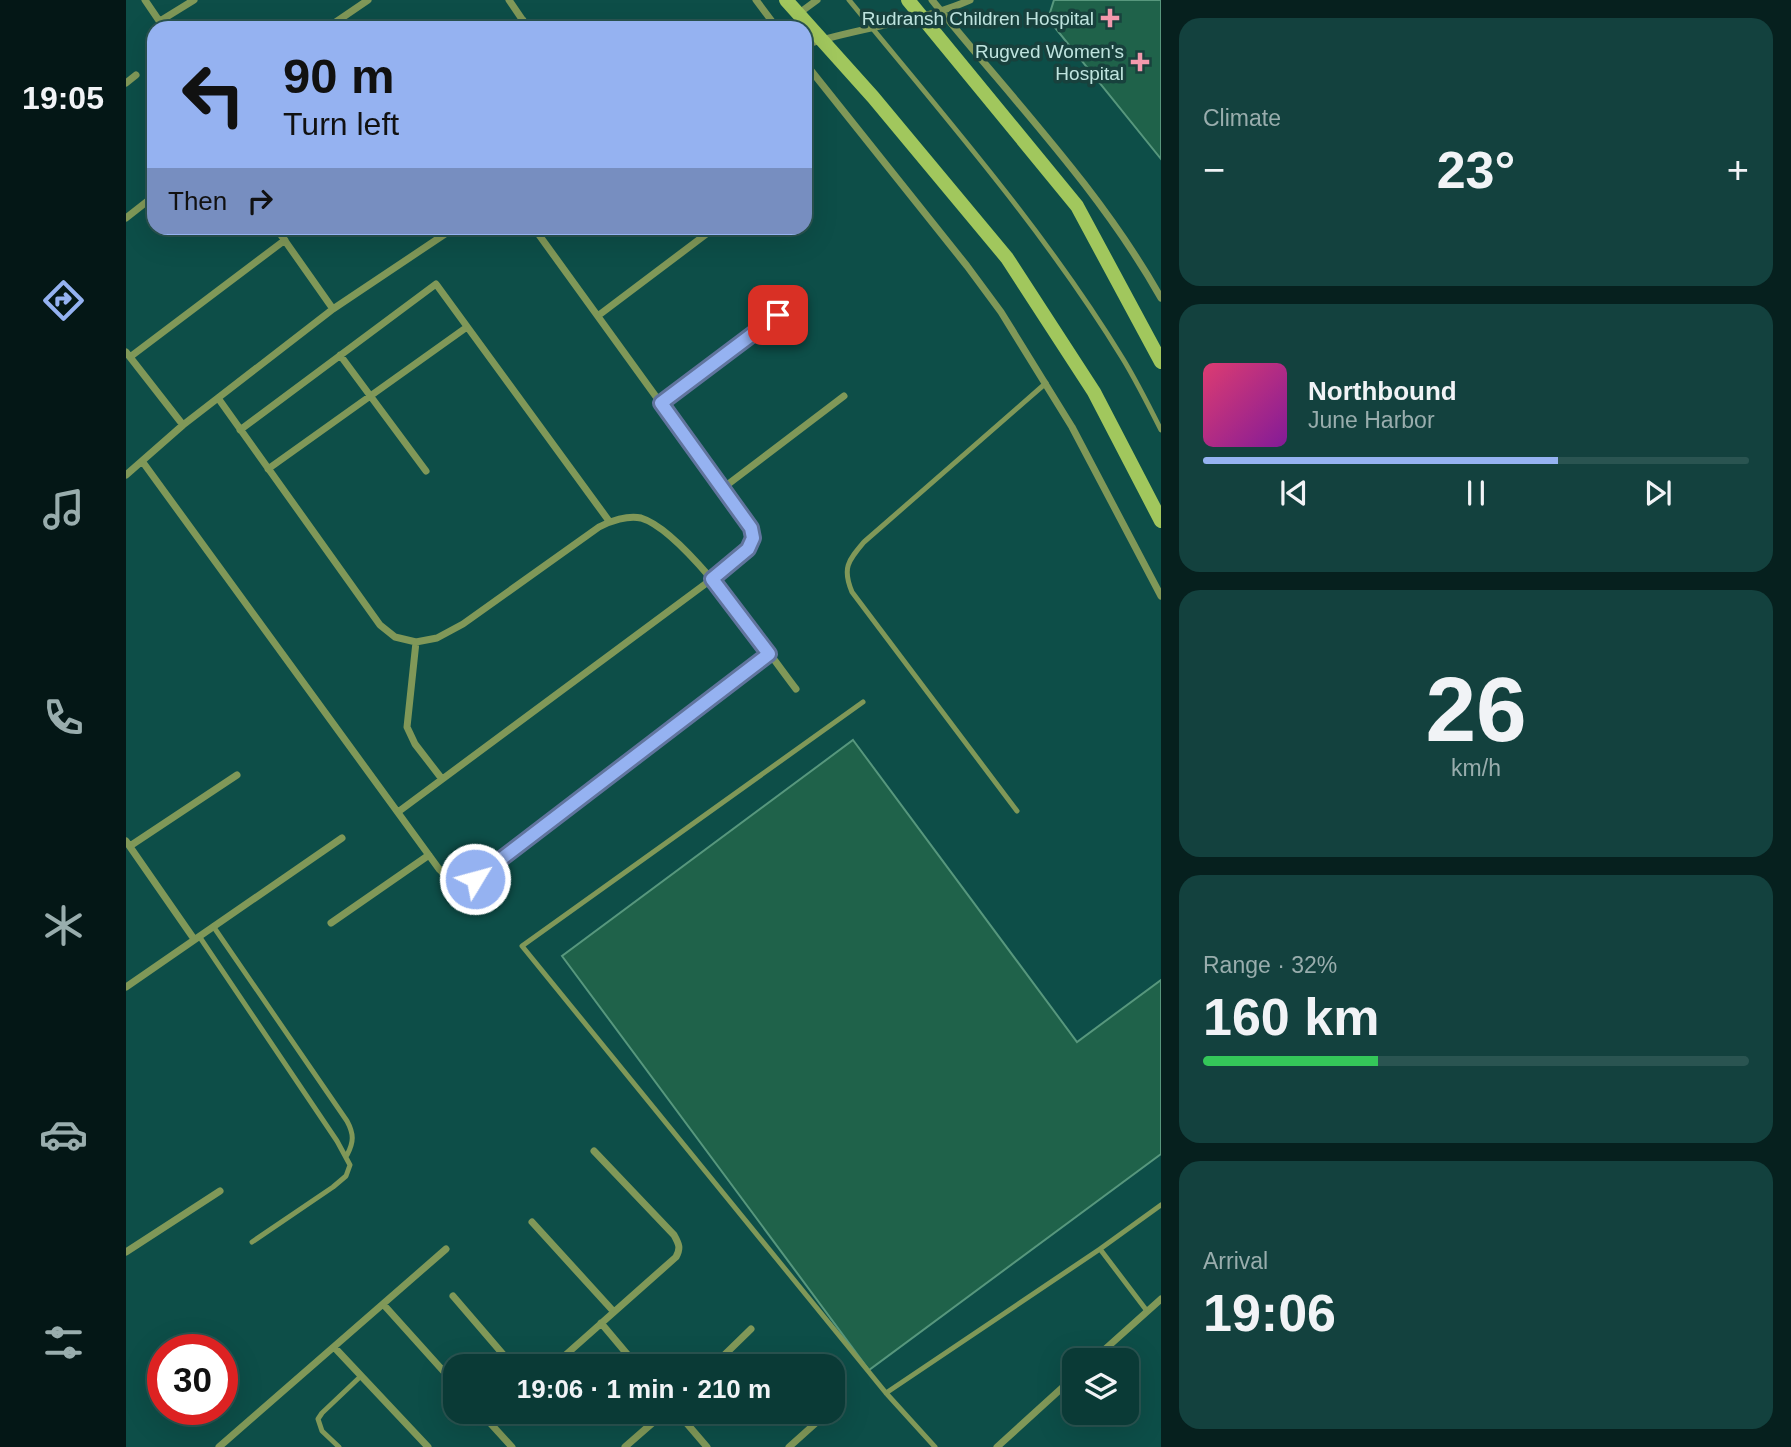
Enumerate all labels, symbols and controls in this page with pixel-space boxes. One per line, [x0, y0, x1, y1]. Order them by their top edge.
place label: Rudransh Children Hospital [862, 8, 1094, 29]
marker: Rudransh Children Hospital [1100, 8, 1120, 28]
place label: Rugved Women's Hospital [975, 41, 1124, 84]
icon: left [168, 49, 259, 140]
text: 90 m [283, 49, 395, 103]
marker: Rugved Women's Hospital [1130, 52, 1150, 72]
text: 19:05 [22, 80, 104, 116]
text: Climate [1203, 105, 1281, 131]
text: Turn left [283, 106, 399, 142]
text: 23° [1437, 141, 1515, 199]
text: − [1203, 149, 1225, 191]
text: + [1727, 149, 1749, 191]
icon: right [241, 182, 279, 220]
text: Then [168, 186, 227, 216]
icon: directions [39, 276, 88, 325]
pin [748, 285, 808, 345]
icon: arrive [759, 296, 797, 334]
text: Northbound [1308, 376, 1457, 406]
text: June Harbor [1308, 407, 1435, 433]
icon: previous [1275, 474, 1313, 512]
icon: pause [1457, 474, 1495, 512]
icon: next [1639, 474, 1677, 512]
icon: music [39, 485, 88, 534]
text: 26 [1425, 659, 1527, 760]
icon: phone [39, 693, 88, 742]
text: km/h [1451, 755, 1501, 781]
position arrow [438, 842, 512, 916]
icon: climate [39, 901, 88, 950]
text: Range · 32% [1203, 952, 1337, 978]
text: 160 km [1203, 988, 1379, 1046]
icon: car [39, 1110, 88, 1159]
text: Arrival [1203, 1248, 1268, 1274]
text: 19:06 [1203, 1284, 1336, 1342]
icon: filters [39, 1318, 88, 1367]
speed limit sign: 30 [147, 1334, 238, 1425]
map controls [1062, 1348, 1139, 1425]
button: layers [1062, 1348, 1139, 1425]
text: 19:06 · 1 min · 210 m [517, 1374, 771, 1404]

